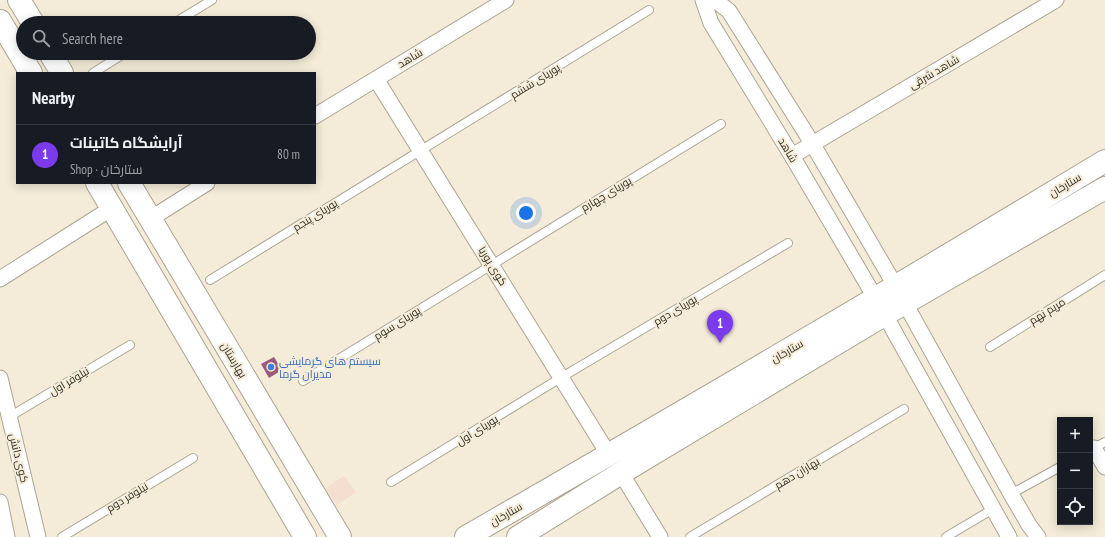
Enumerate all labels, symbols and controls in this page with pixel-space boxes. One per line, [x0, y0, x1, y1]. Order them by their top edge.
search box [16, 16, 316, 60]
icon: search [30, 27, 52, 49]
text: Search here [62, 29, 123, 48]
street label: شاهد [395, 45, 425, 71]
street label: شاهد شرقی [906, 52, 962, 92]
street label: پوریای ششم [507, 60, 563, 103]
text: Nearby [32, 87, 75, 109]
text: آرایشگاه کاتینات [70, 133, 182, 152]
street label: شاهد [775, 135, 801, 165]
text: 1 [42, 146, 48, 163]
text: 80 m [277, 146, 300, 163]
text: Shop · ستارخان [70, 161, 142, 178]
street label: ستارخان [1046, 170, 1084, 200]
street label: پوریای چهارم [578, 173, 635, 216]
street label: پوریای پنجم [290, 196, 341, 235]
your location [516, 203, 536, 223]
street label: کوی پوریا [475, 244, 511, 288]
street label: پوریای دوم [650, 291, 700, 329]
street label: مریم نهم [1026, 294, 1068, 328]
street label: پوریای سوم [371, 303, 424, 344]
pin: 1 [707, 310, 733, 343]
street label: ستارخان [768, 336, 806, 366]
street label: بهارستان [218, 340, 250, 380]
place label: سیستم های گرمایشی مدیران گرما [279, 354, 381, 381]
marker: سیستم های گرمایشی مدیران گرما [266, 362, 276, 372]
street label: نیلوفر اول [46, 364, 92, 398]
street label: پوریای اول [453, 412, 501, 448]
map controls [1057, 417, 1093, 525]
button: + [1057, 417, 1093, 453]
street label: کوی دانش [6, 432, 32, 484]
button: − [1057, 453, 1093, 489]
street label: بهاران دهم [772, 454, 823, 493]
street label: نیلوفر دوم [103, 479, 151, 516]
button: locate [1057, 489, 1093, 525]
street label: ستارخان [487, 499, 525, 529]

